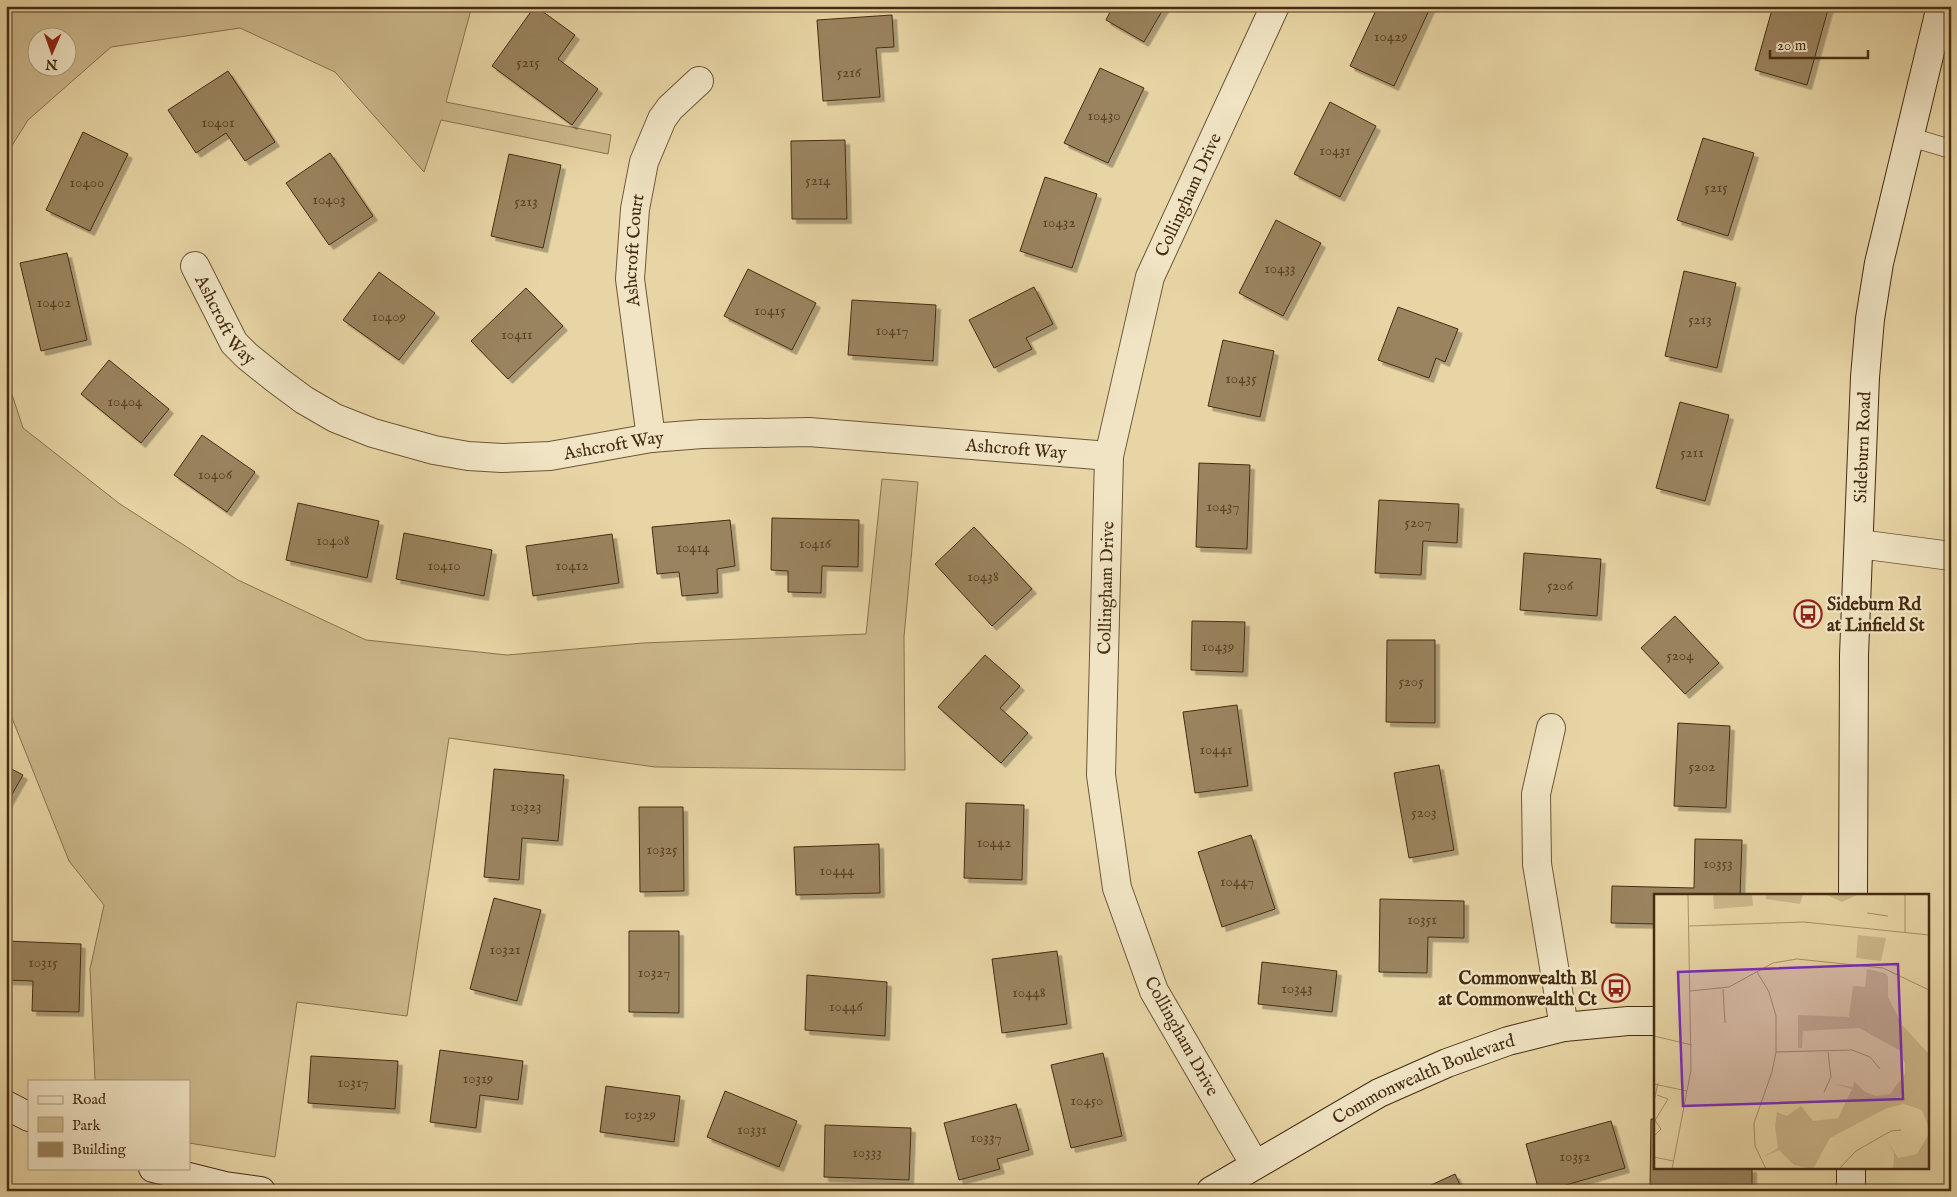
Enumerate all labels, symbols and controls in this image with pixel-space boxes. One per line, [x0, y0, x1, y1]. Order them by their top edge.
house number: 10429 [1374, 27, 1408, 46]
north arrow [28, 28, 78, 78]
scale bar [1770, 28, 1867, 60]
text: 20 m [1777, 36, 1807, 55]
house number: 5215 [516, 53, 540, 72]
text: N [45, 55, 59, 73]
house number: 5216 [837, 63, 862, 82]
house number: 10430 [1087, 106, 1121, 125]
house number: 10401 [201, 113, 235, 132]
street label: Collingham Drive [1151, 130, 1228, 261]
house number: 10431 [1319, 141, 1351, 160]
house number: 5214 [805, 171, 831, 190]
house number: 10400 [70, 173, 104, 192]
house number: 5215 [1704, 178, 1728, 197]
house number: 10403 [312, 190, 346, 209]
house number: 5213 [514, 192, 538, 211]
street label: Ashcroft Court [620, 192, 651, 309]
house number: 10432 [1043, 213, 1075, 232]
house number: 10433 [1264, 259, 1296, 278]
street label: Ashcroft Way [188, 271, 260, 371]
house number: 10402 [37, 293, 71, 312]
house number: 10415 [754, 301, 786, 320]
house number: 10409 [372, 307, 406, 326]
house number: 5213 [1688, 310, 1712, 329]
house number: 10417 [876, 321, 908, 340]
house number: 10411 [501, 325, 533, 344]
house number: 10435 [1225, 369, 1257, 388]
street label: Sideburn Road [1850, 391, 1877, 503]
house number: 10404 [108, 392, 143, 411]
street label: Ashcroft Way [561, 427, 665, 467]
street label: Ashcroft Way [964, 434, 1068, 466]
house number: 5211 [1680, 443, 1704, 462]
house number: 10406 [198, 465, 233, 484]
house number: 10437 [1207, 497, 1239, 516]
house number: 5207 [1405, 513, 1431, 532]
street label: Collingham Drive [1094, 521, 1120, 655]
house number: 10408 [316, 531, 350, 550]
house number: 10416 [799, 534, 832, 553]
house number: 10414 [676, 538, 710, 557]
house number: 10410 [427, 556, 461, 575]
house number: 10412 [556, 556, 588, 575]
house number: 10438 [967, 567, 999, 586]
house number: 5206 [1547, 576, 1574, 595]
place label: Sideburn Rd at Linfield St [1827, 594, 1925, 638]
bus stop icon: Sideburn Rd at Linfield St [1793, 599, 1823, 629]
house number: 10439 [1202, 637, 1234, 656]
house number: 5204 [1666, 646, 1694, 665]
house number: 5205 [1398, 672, 1424, 691]
house number: 10441 [1199, 740, 1233, 759]
house number: 5202 [1689, 757, 1715, 776]
house number: 10323 [510, 797, 542, 816]
house number: 5203 [1411, 803, 1437, 822]
house number: 10442 [977, 833, 1011, 852]
house number: 10325 [647, 840, 678, 859]
house number: 10353 [1703, 854, 1733, 873]
house number: 10444 [820, 861, 855, 880]
house number: 10447 [1220, 872, 1254, 891]
inset map [1654, 894, 1930, 1170]
house number: 10351 [1407, 910, 1437, 929]
house number: 10321 [489, 940, 521, 959]
house number: 10315 [28, 953, 58, 972]
house number: 10327 [638, 963, 670, 982]
place label: Commonwealth Bl at Commonwealth Ct [1438, 968, 1598, 1012]
street label: Collingham Drive [1138, 973, 1223, 1101]
bus stop icon: Commonwealth Bl at Commonwealth Ct [1601, 973, 1631, 1003]
house number: 10343 [1281, 979, 1313, 998]
house number: 10448 [1012, 983, 1046, 1002]
house number: 10446 [829, 997, 864, 1016]
street label: Commonwealth Boulevard [1329, 1030, 1518, 1131]
house number: 10319 [463, 1069, 493, 1088]
house number: 10317 [337, 1073, 369, 1092]
legend [28, 1080, 190, 1170]
text: Road [72, 1090, 107, 1109]
house number: 10450 [1071, 1091, 1103, 1110]
house number: 10329 [624, 1105, 656, 1124]
text: Park [72, 1116, 102, 1135]
house number: 10331 [737, 1120, 767, 1139]
house number: 10337 [970, 1128, 1002, 1147]
text: Building [72, 1140, 127, 1159]
house number: 10333 [852, 1143, 882, 1162]
house number: 10352 [1560, 1147, 1590, 1166]

